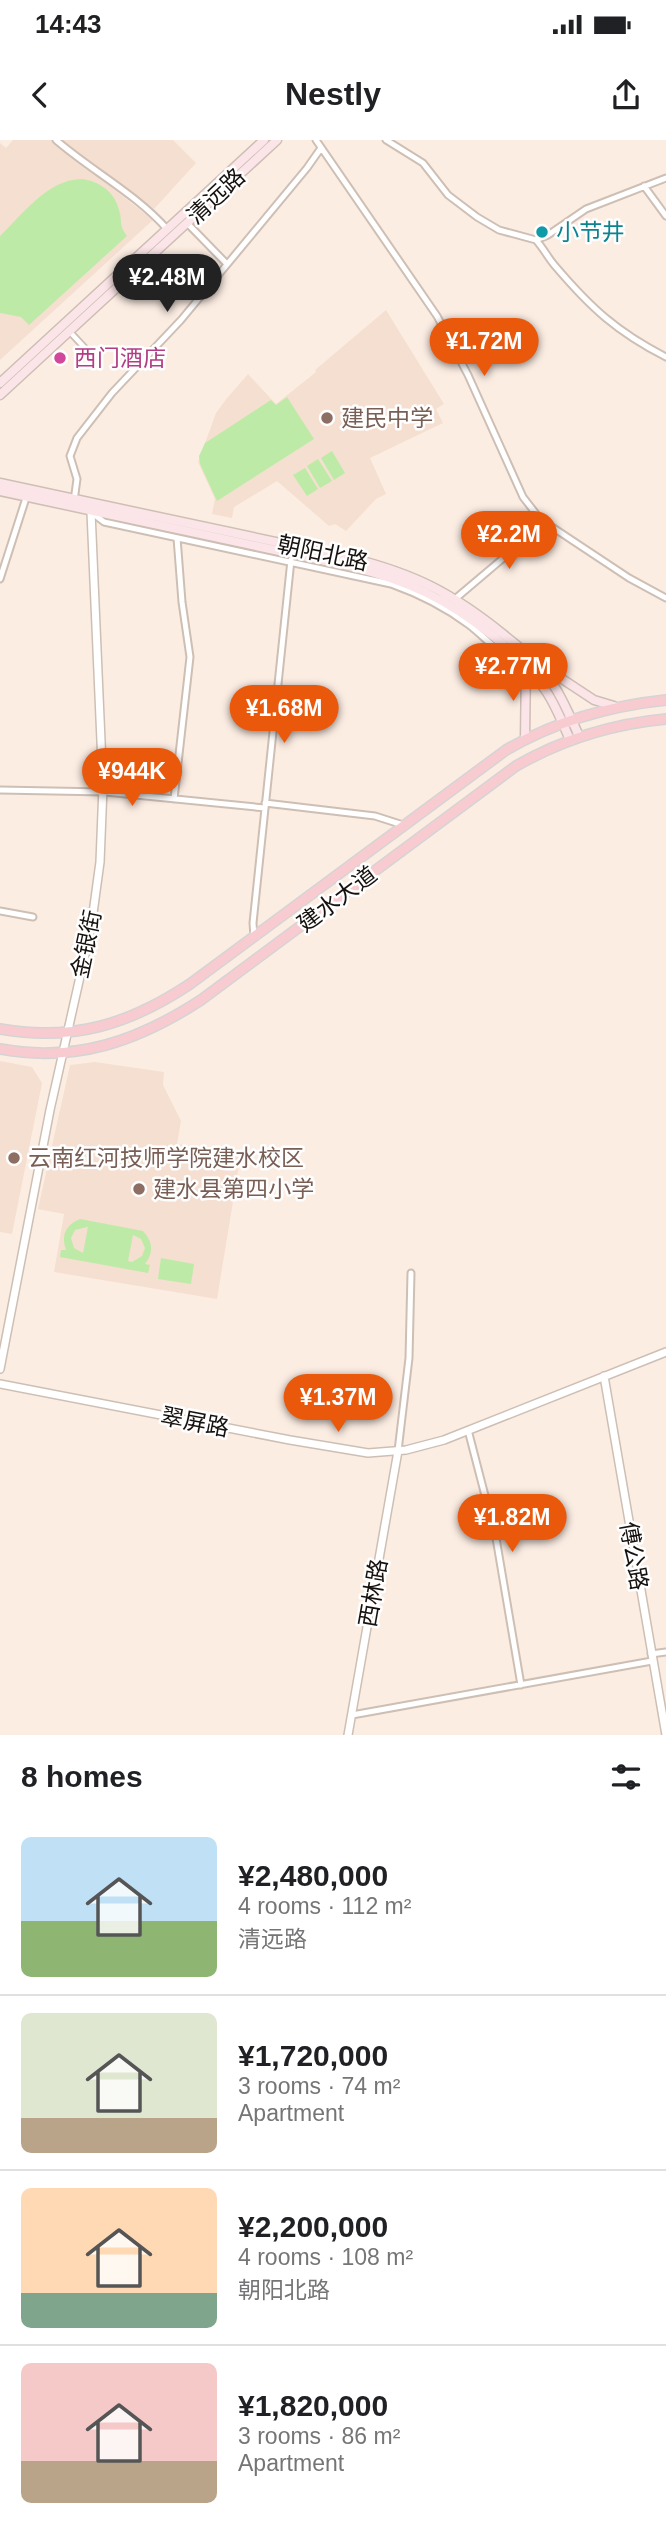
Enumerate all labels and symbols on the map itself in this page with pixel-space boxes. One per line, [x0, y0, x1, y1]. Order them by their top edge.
street label: 清远路 [182, 163, 250, 229]
place label: 小节井 [556, 219, 625, 245]
marker: 小节井 [534, 224, 550, 240]
pin: ¥2.48M [110, 254, 224, 314]
pin: ¥1.72M [427, 318, 541, 378]
place label: 西门酒店 [74, 345, 166, 371]
marker: 西门酒店 [52, 350, 68, 366]
place label: 建民中学 [341, 405, 433, 431]
marker: 建民中学 [319, 410, 335, 426]
pin: ¥2.2M [460, 512, 558, 571]
street label: 朝阳北路 [275, 531, 371, 575]
pin: ¥2.77M [456, 644, 570, 703]
pin: ¥1.68M [227, 686, 341, 745]
pin: ¥944K [83, 748, 181, 808]
street label: 建水大道 [292, 861, 382, 937]
street label: 金银街 [66, 908, 106, 980]
place label: 云南红河技师学院建水校区 [28, 1145, 304, 1171]
marker: 云南红河技师学院建水校区 [6, 1150, 22, 1166]
place label: 建水县第四小学 [153, 1176, 314, 1202]
marker: 建水县第四小学 [131, 1181, 147, 1197]
pin: ¥1.37M [281, 1374, 395, 1434]
street label: 翠屏路 [159, 1403, 231, 1441]
pin: ¥1.82M [455, 1494, 569, 1554]
street label: 傅公路 [615, 1520, 653, 1592]
street label: 西林路 [354, 1557, 392, 1629]

